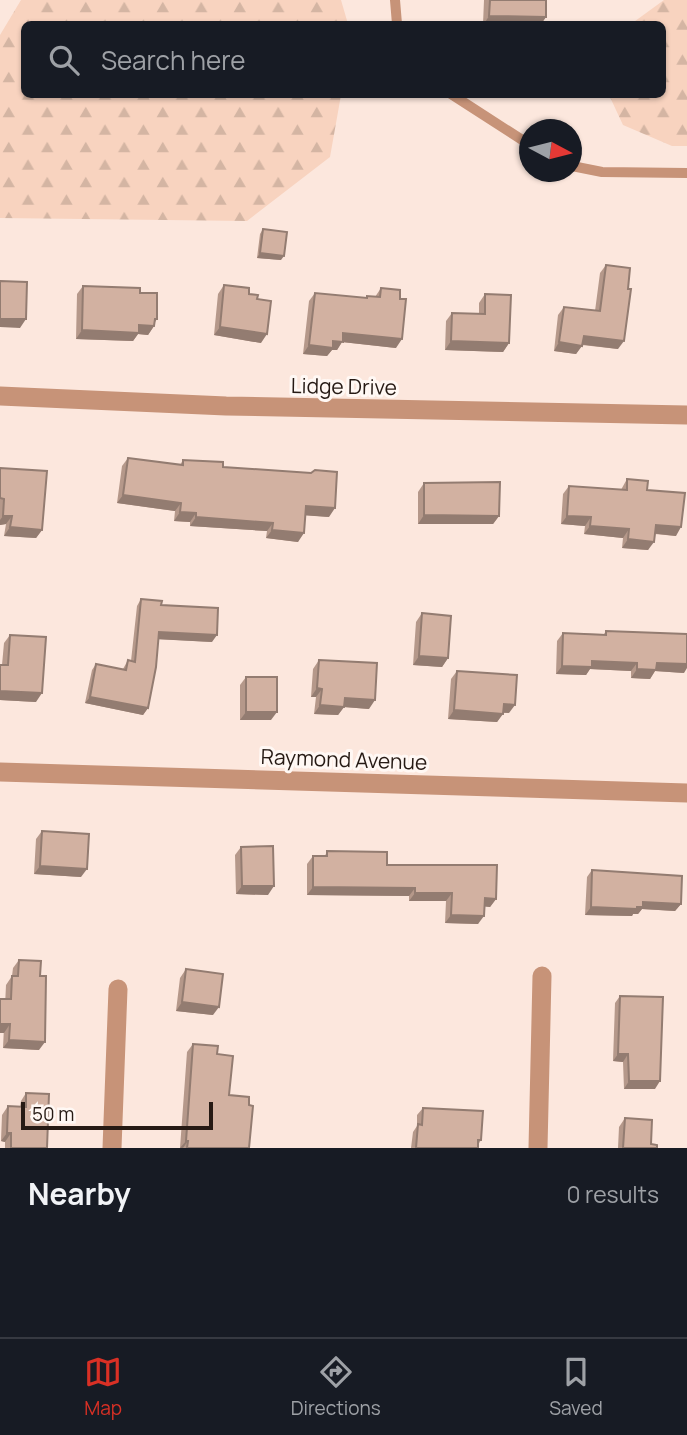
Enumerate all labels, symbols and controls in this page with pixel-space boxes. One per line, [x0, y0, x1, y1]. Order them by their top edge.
search box [21, 21, 666, 98]
icon: search [45, 41, 83, 79]
text: Search here [101, 42, 246, 78]
north arrow [519, 119, 582, 182]
street label: Lidge Drive [291, 371, 397, 401]
street label: Raymond Avenue [260, 742, 428, 776]
scale bar [21, 1099, 214, 1131]
text: 50 m [32, 1101, 74, 1127]
text: Nearby [28, 1173, 131, 1214]
text: 0 results [566, 1178, 659, 1210]
tab: Map [84, 1353, 122, 1421]
tab: Directions [291, 1353, 381, 1421]
tab: Saved [549, 1353, 603, 1421]

